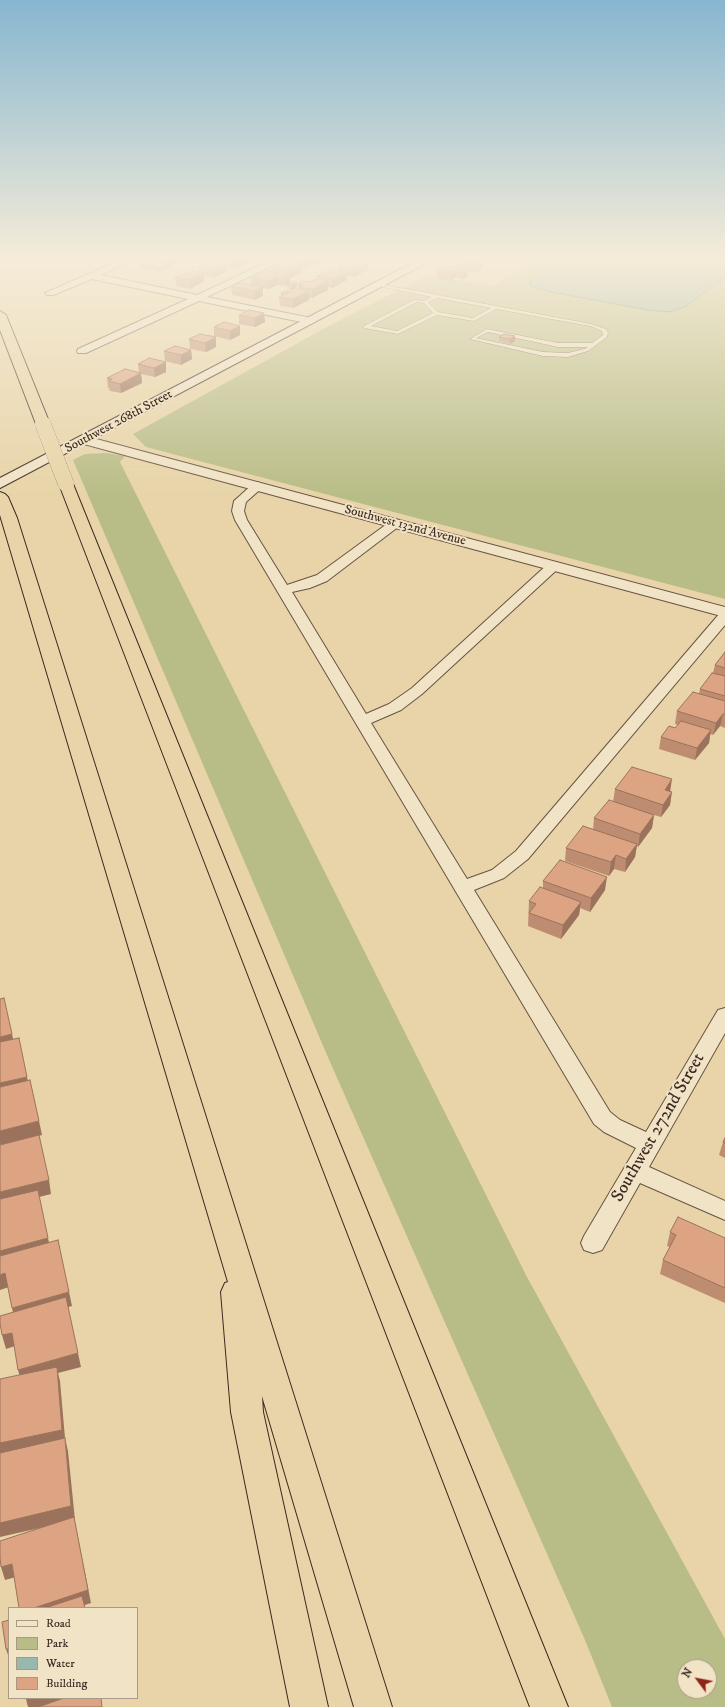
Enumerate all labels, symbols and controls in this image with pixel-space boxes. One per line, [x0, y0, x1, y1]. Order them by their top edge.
street label: Southwest 268th Street [63, 387, 175, 457]
street label: Southwest 132nd Avenue [343, 502, 467, 550]
street label: Southwest 272nd Street [608, 1050, 710, 1206]
legend [8, 1607, 138, 1699]
text: Road [46, 1616, 71, 1631]
text: Park [46, 1636, 68, 1651]
text: Water [46, 1656, 75, 1671]
north arrow [677, 1659, 717, 1699]
text: N [679, 1666, 696, 1681]
text: Building [46, 1676, 87, 1691]

